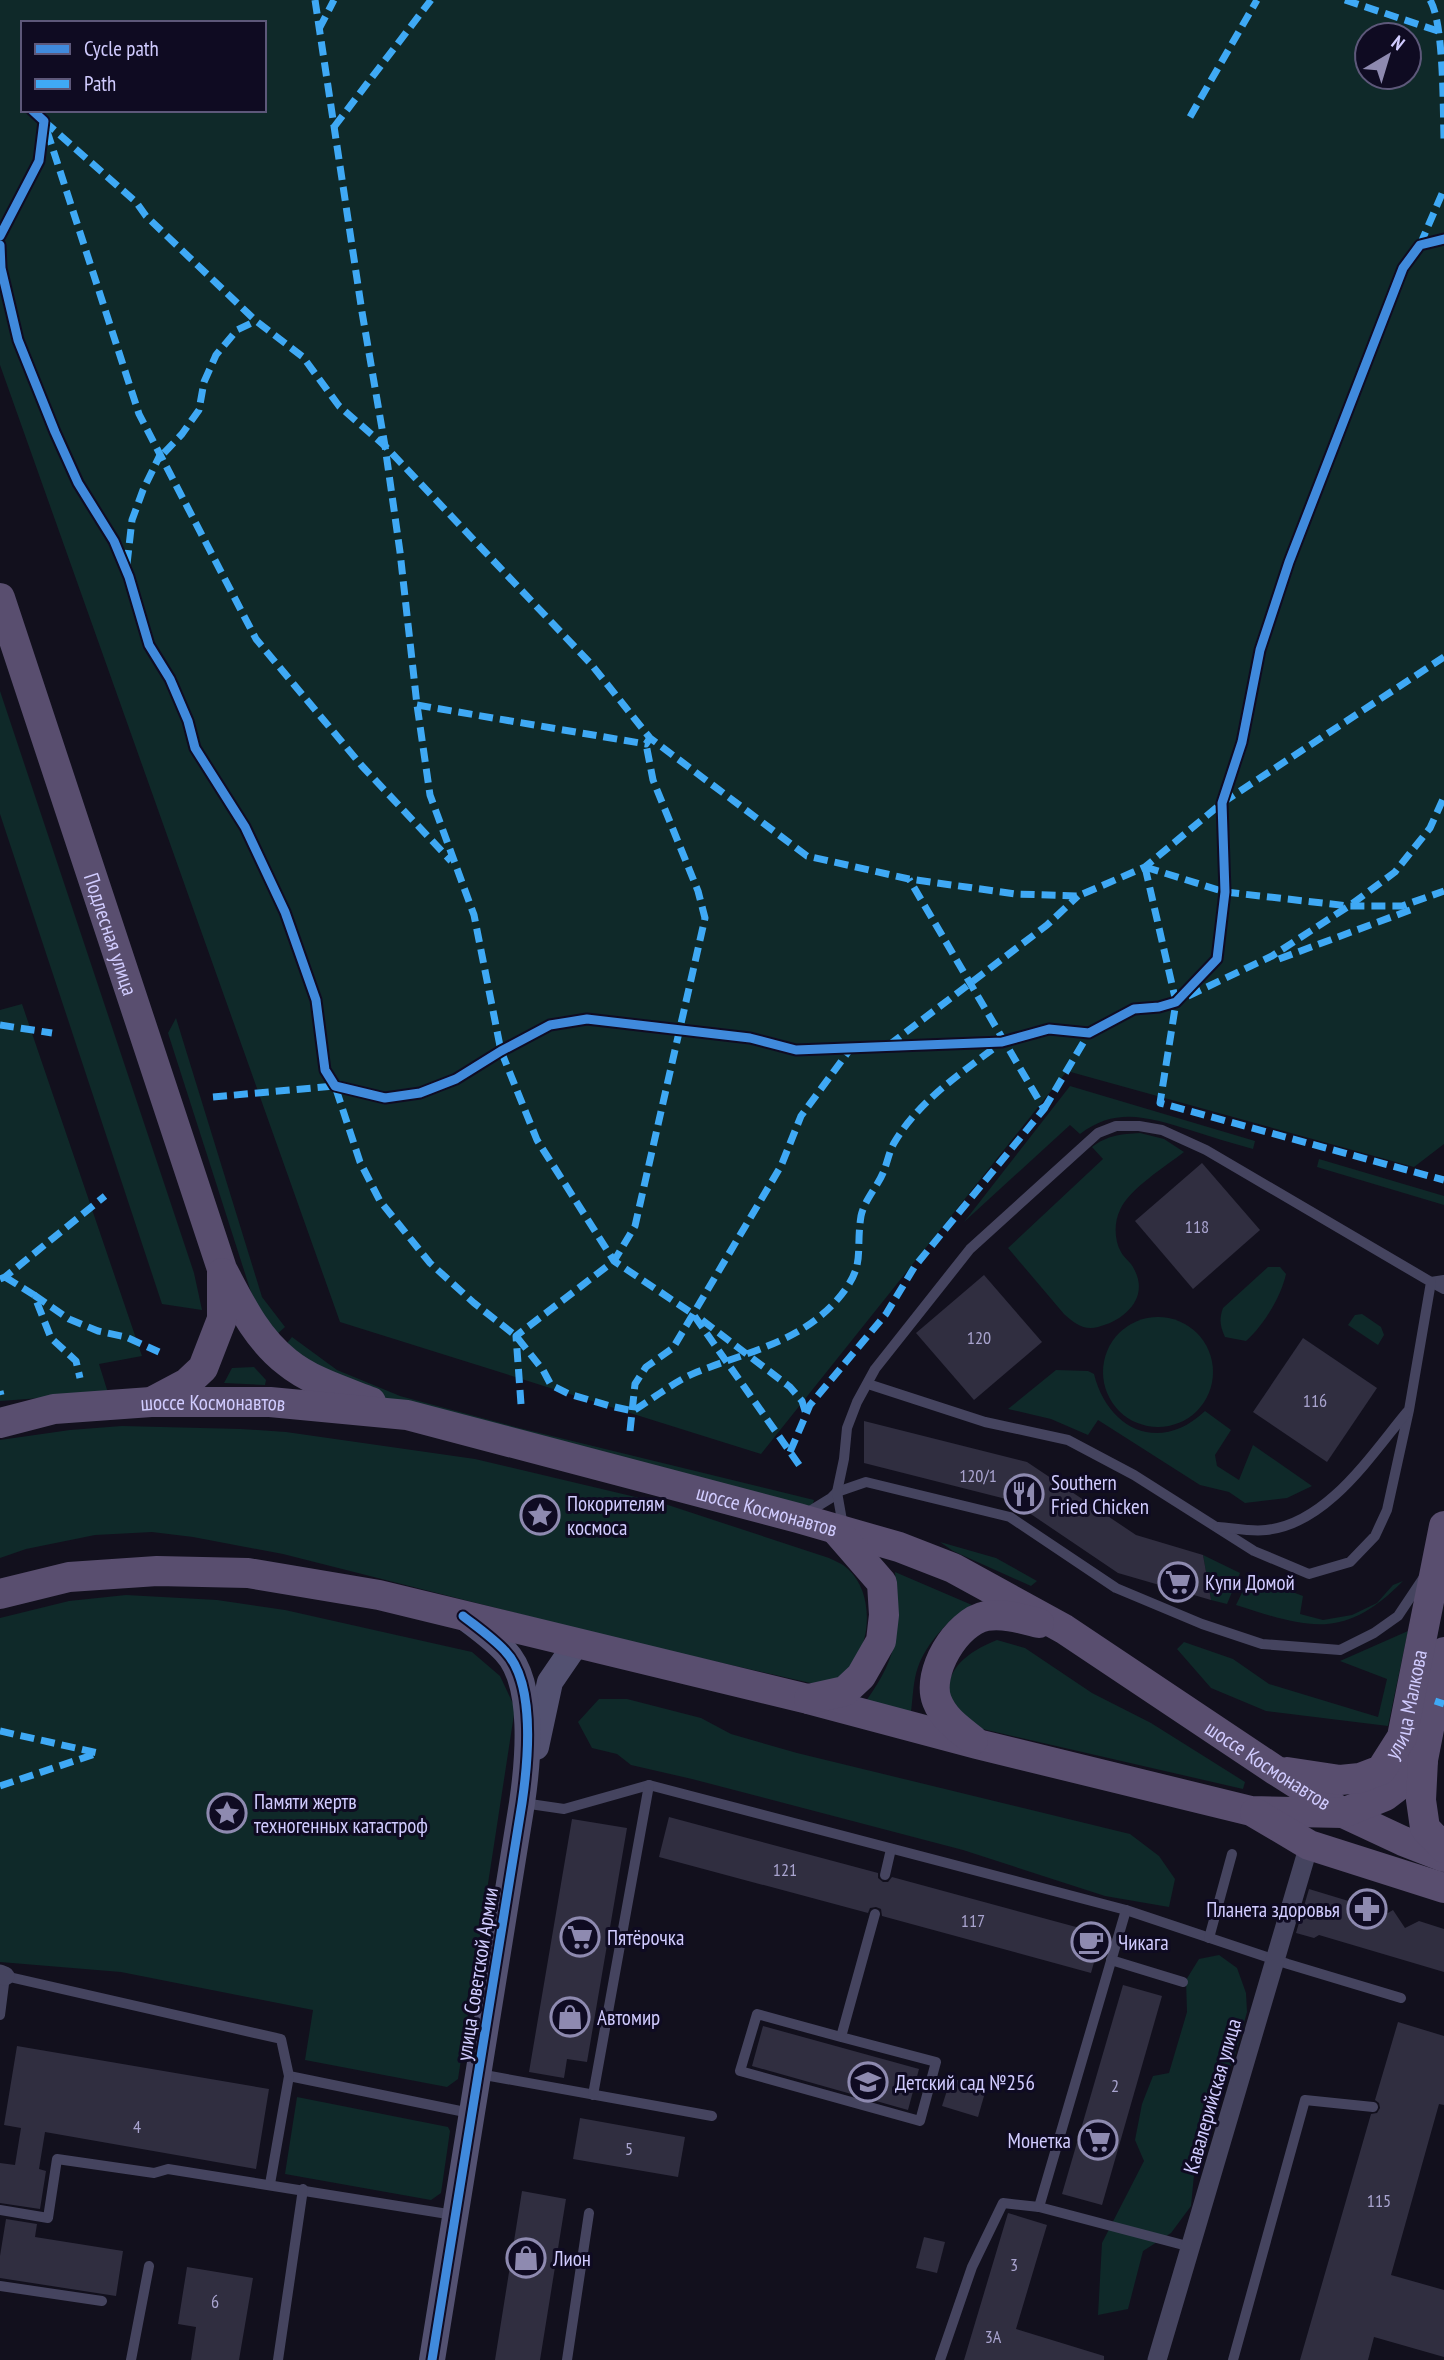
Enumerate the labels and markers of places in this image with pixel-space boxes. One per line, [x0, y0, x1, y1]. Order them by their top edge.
place label: Southern Fried Chicken [1051, 1469, 1149, 1520]
restaurant icon: Southern Fried Chicken [1003, 1473, 1045, 1515]
place label: Покорителям космоса [567, 1490, 665, 1541]
place icon: Покорителям космоса [519, 1494, 561, 1536]
supermarket icon: Купи Домой [1157, 1561, 1199, 1603]
place label: Купи Домой [1205, 1569, 1295, 1596]
place label: Памяти жертв техногенных катастроф [254, 1788, 428, 1839]
place icon: Памяти жертв техногенных катастроф [206, 1792, 248, 1834]
pharmacy icon: Планета здоровья [1346, 1888, 1388, 1930]
place label: Планета здоровья [1206, 1896, 1340, 1923]
supermarket icon: Пятёрочка [559, 1916, 601, 1958]
cafe icon: Чикага [1070, 1921, 1112, 1963]
place label: Пятёрочка [607, 1924, 684, 1951]
place label: Чикага [1118, 1929, 1169, 1956]
shop icon: Автомир [549, 1996, 591, 2038]
place label: Автомир [597, 2004, 660, 2031]
school or university icon: Детский сад №256 [847, 2061, 889, 2103]
place label: Детский сад №256 [895, 2069, 1035, 2096]
supermarket icon: Монетка [1077, 2119, 1119, 2161]
place label: Монетка [1008, 2127, 1071, 2154]
shop icon: Лион [505, 2237, 547, 2279]
place label: Лион [552, 2245, 591, 2272]

